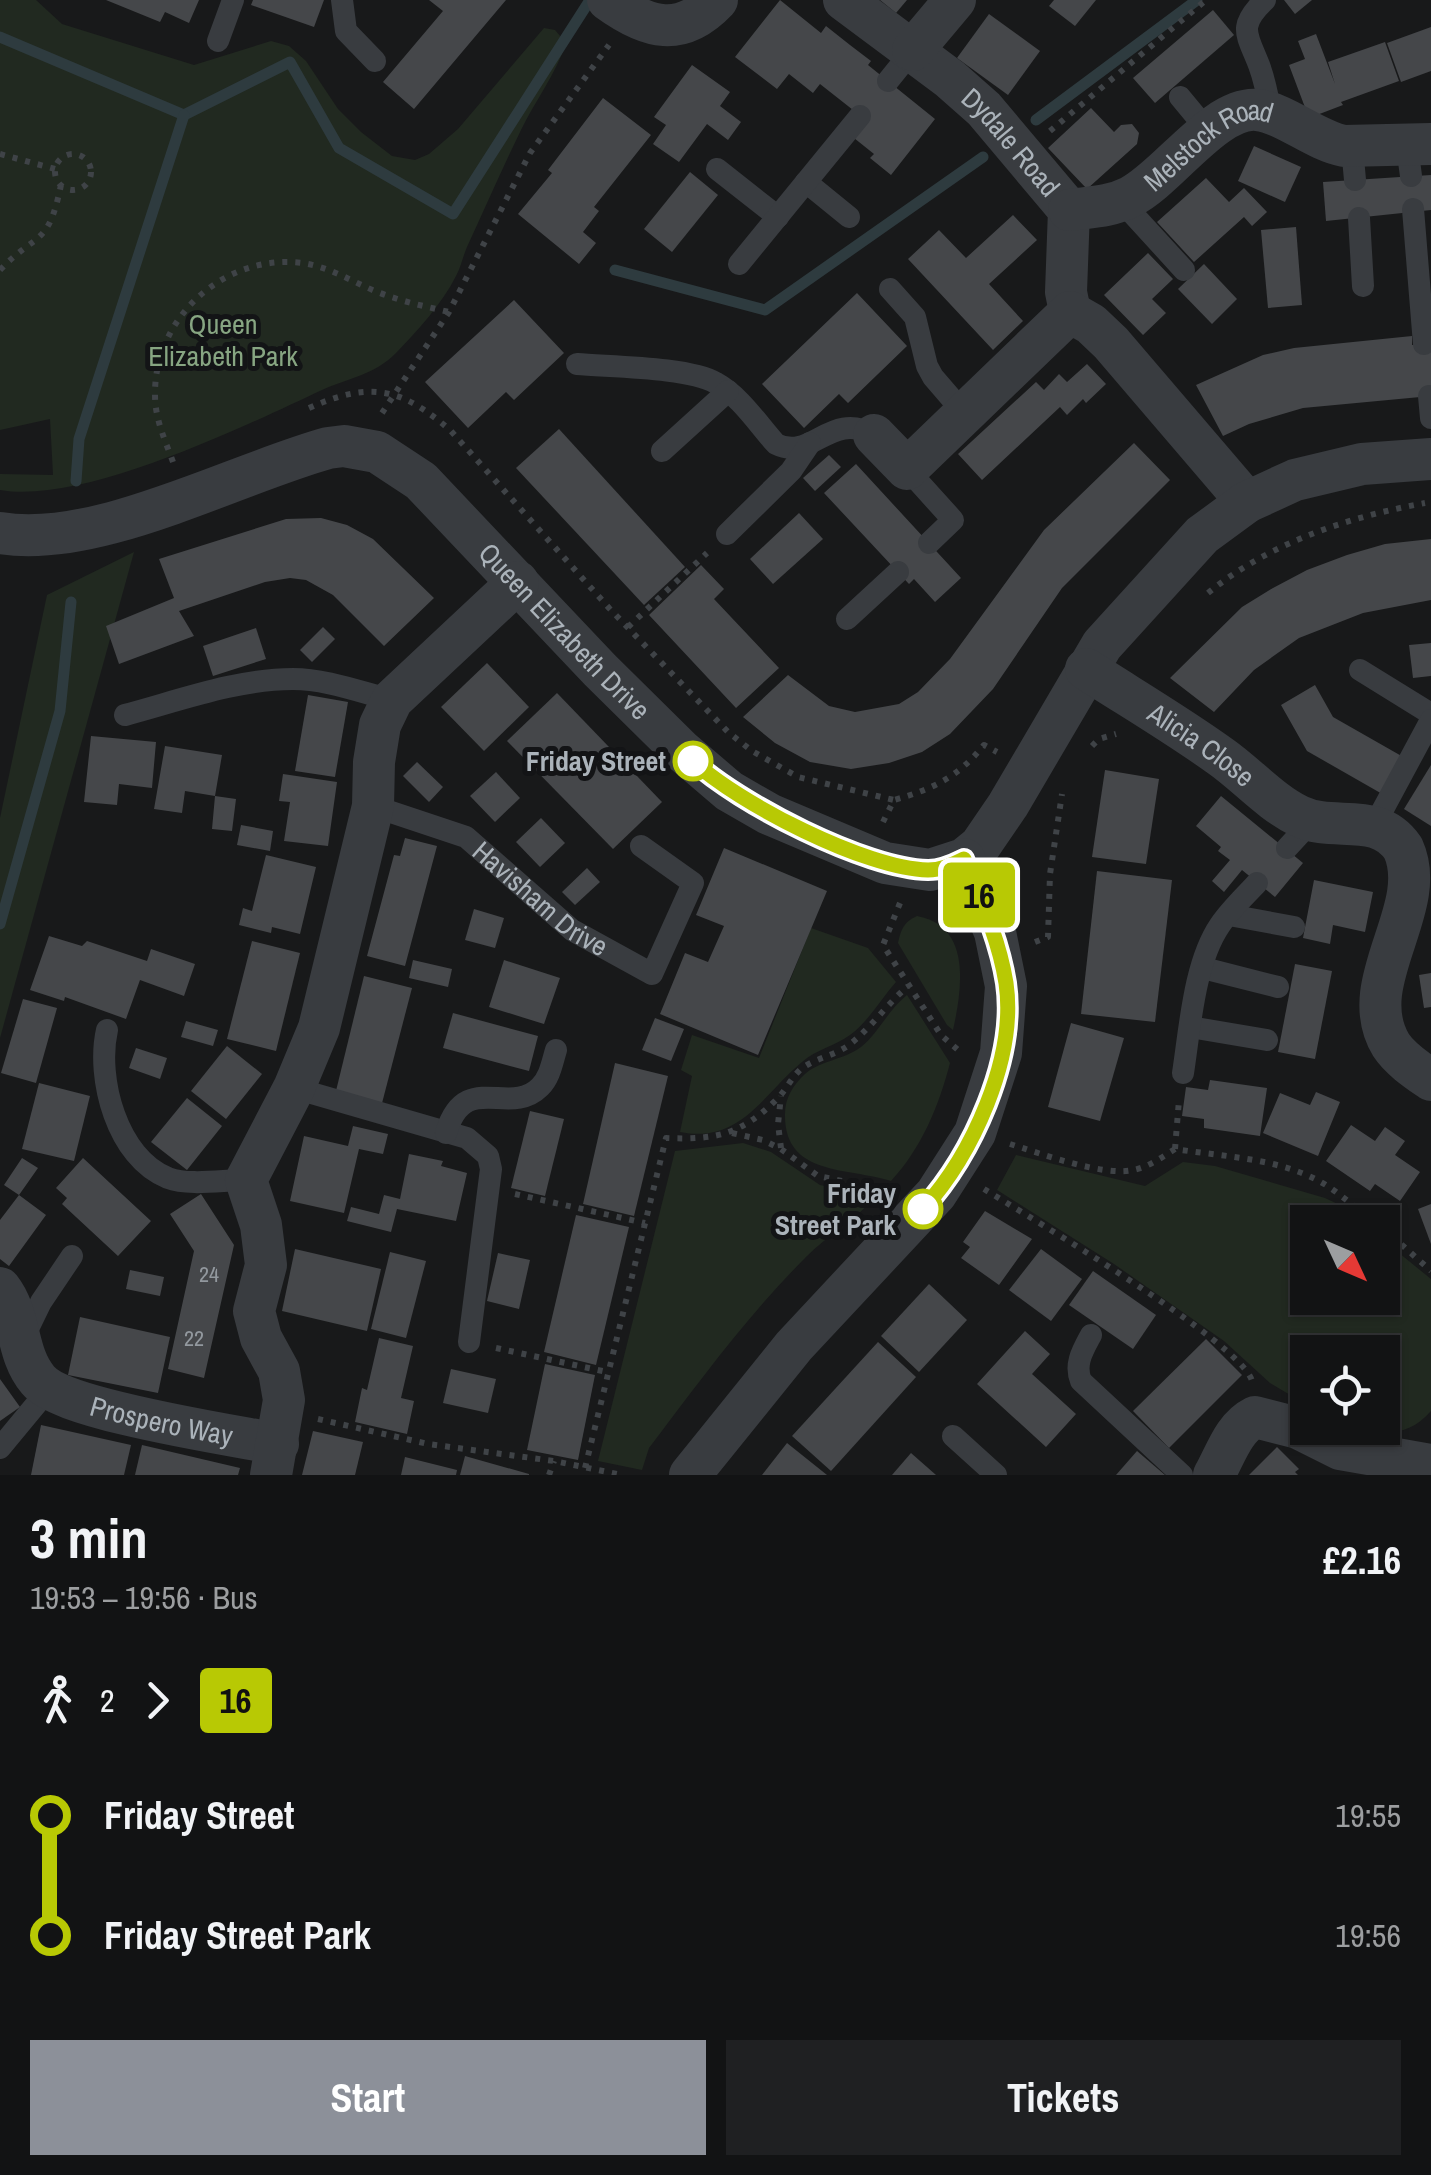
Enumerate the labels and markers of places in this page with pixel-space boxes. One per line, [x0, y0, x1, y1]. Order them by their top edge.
place label: Friday Street [526, 742, 666, 780]
marker: Friday Street [674, 742, 712, 780]
place label: Friday Street Park [775, 1174, 896, 1244]
marker: Friday Street Park [904, 1190, 942, 1228]

